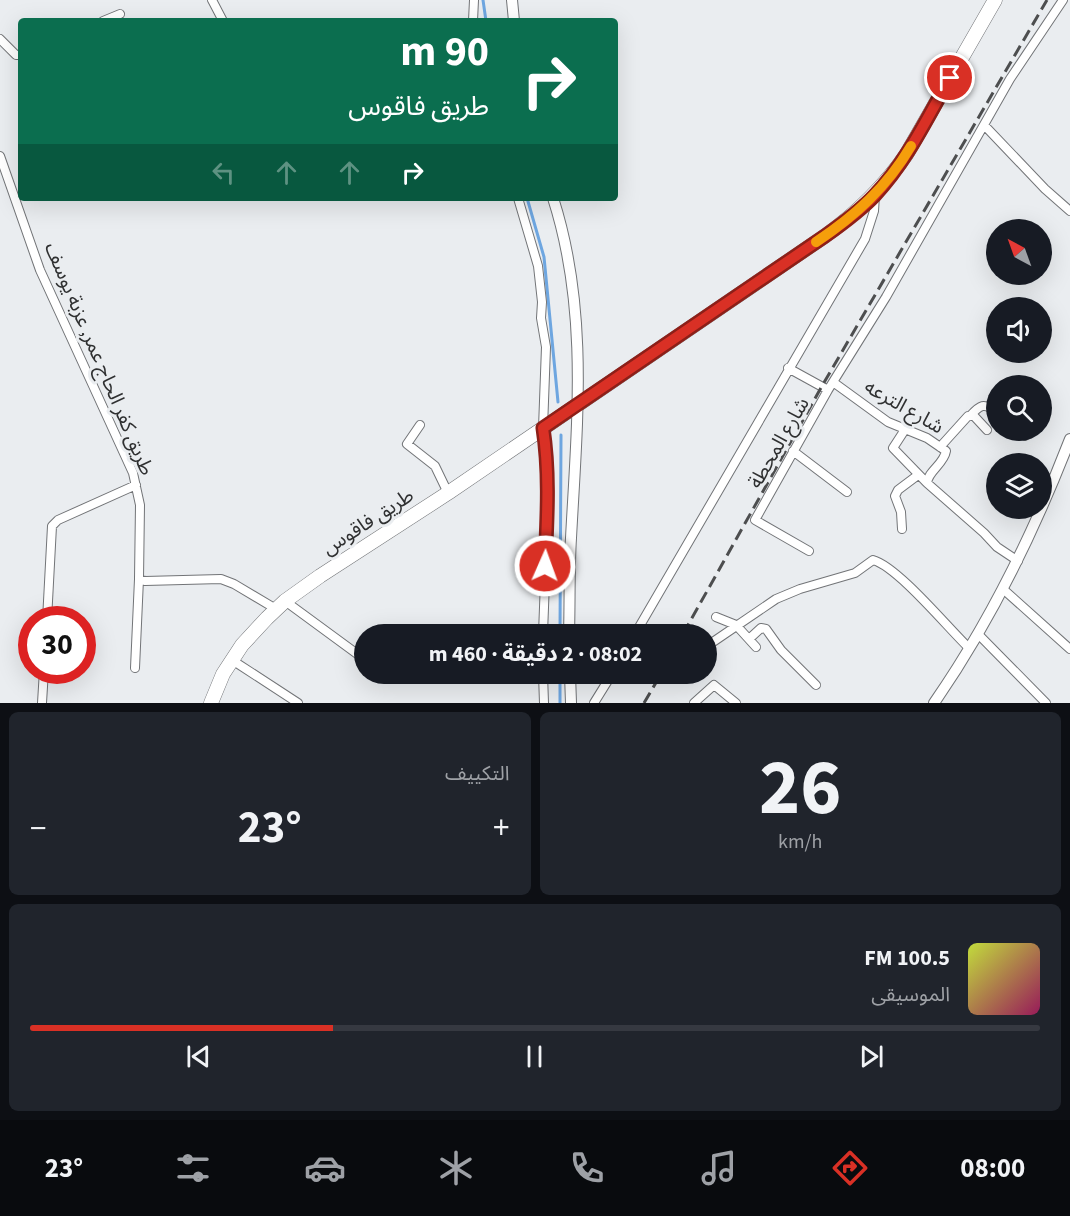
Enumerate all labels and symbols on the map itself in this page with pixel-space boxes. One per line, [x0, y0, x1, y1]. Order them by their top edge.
pin [924, 52, 975, 103]
north arrow [986, 219, 1052, 285]
street label: طريق كفر الحاج عمر, عزبة يوسف [37, 238, 161, 480]
street label: شارع الترعه [859, 373, 949, 441]
street label: شارع المحطة [742, 392, 816, 494]
street label: طريق فاقوس [317, 482, 419, 562]
position arrow [513, 534, 577, 598]
speed limit sign: 30 [18, 606, 96, 684]

